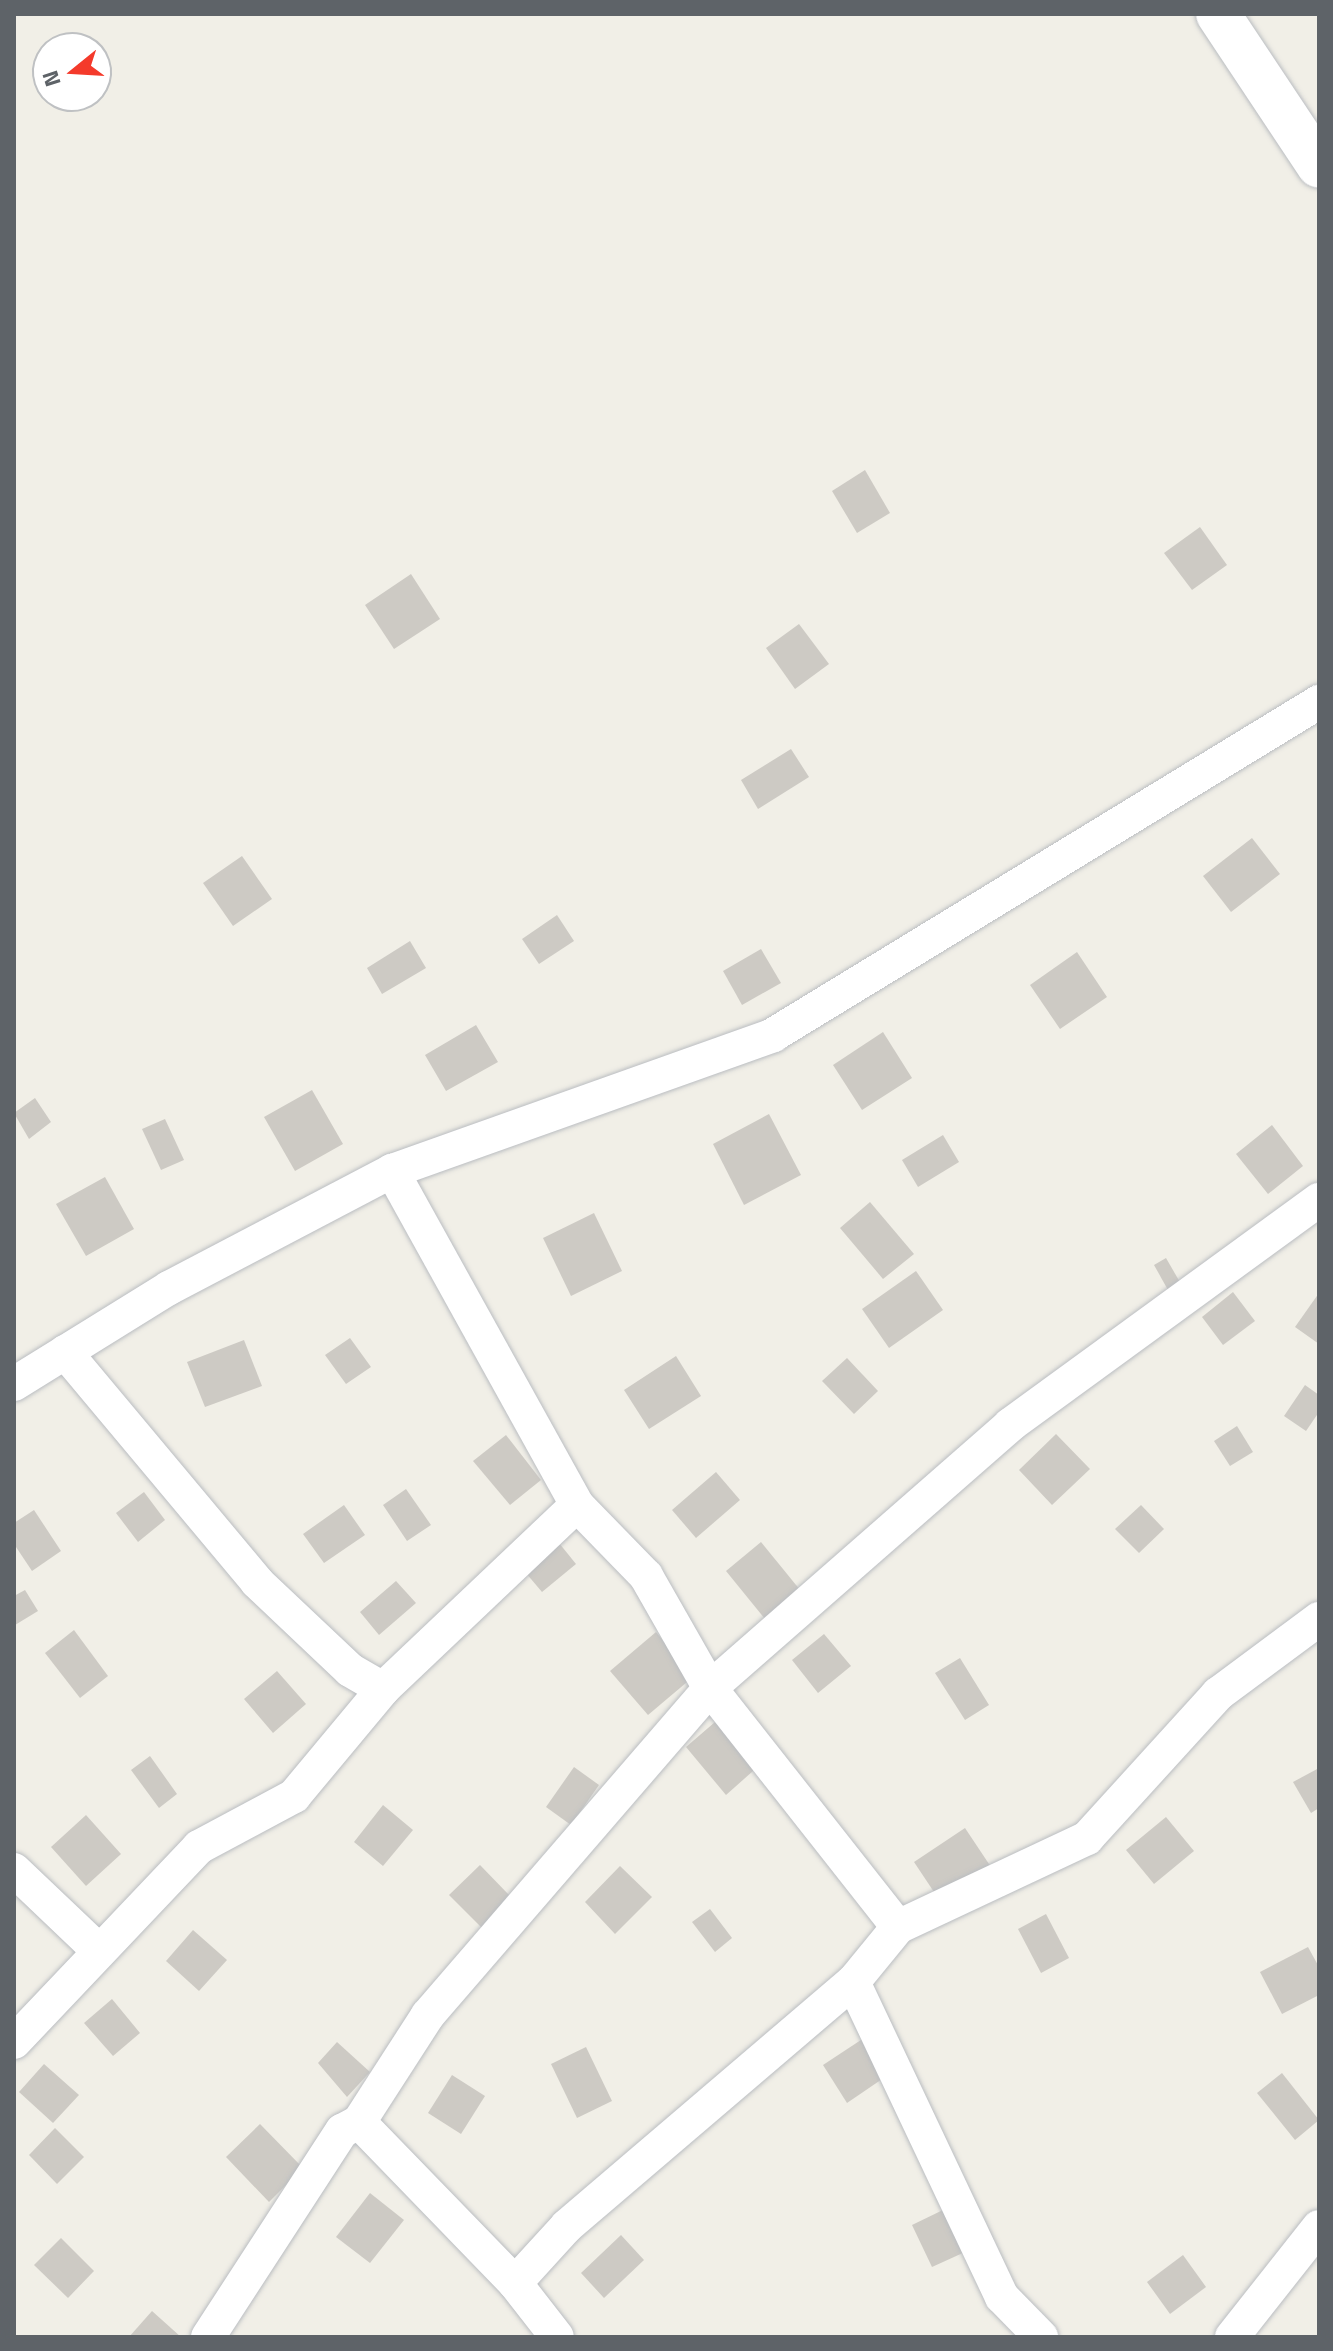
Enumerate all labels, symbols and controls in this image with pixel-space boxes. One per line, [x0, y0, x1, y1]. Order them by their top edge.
north arrow [32, 32, 112, 112]
text: N [33, 66, 70, 91]

